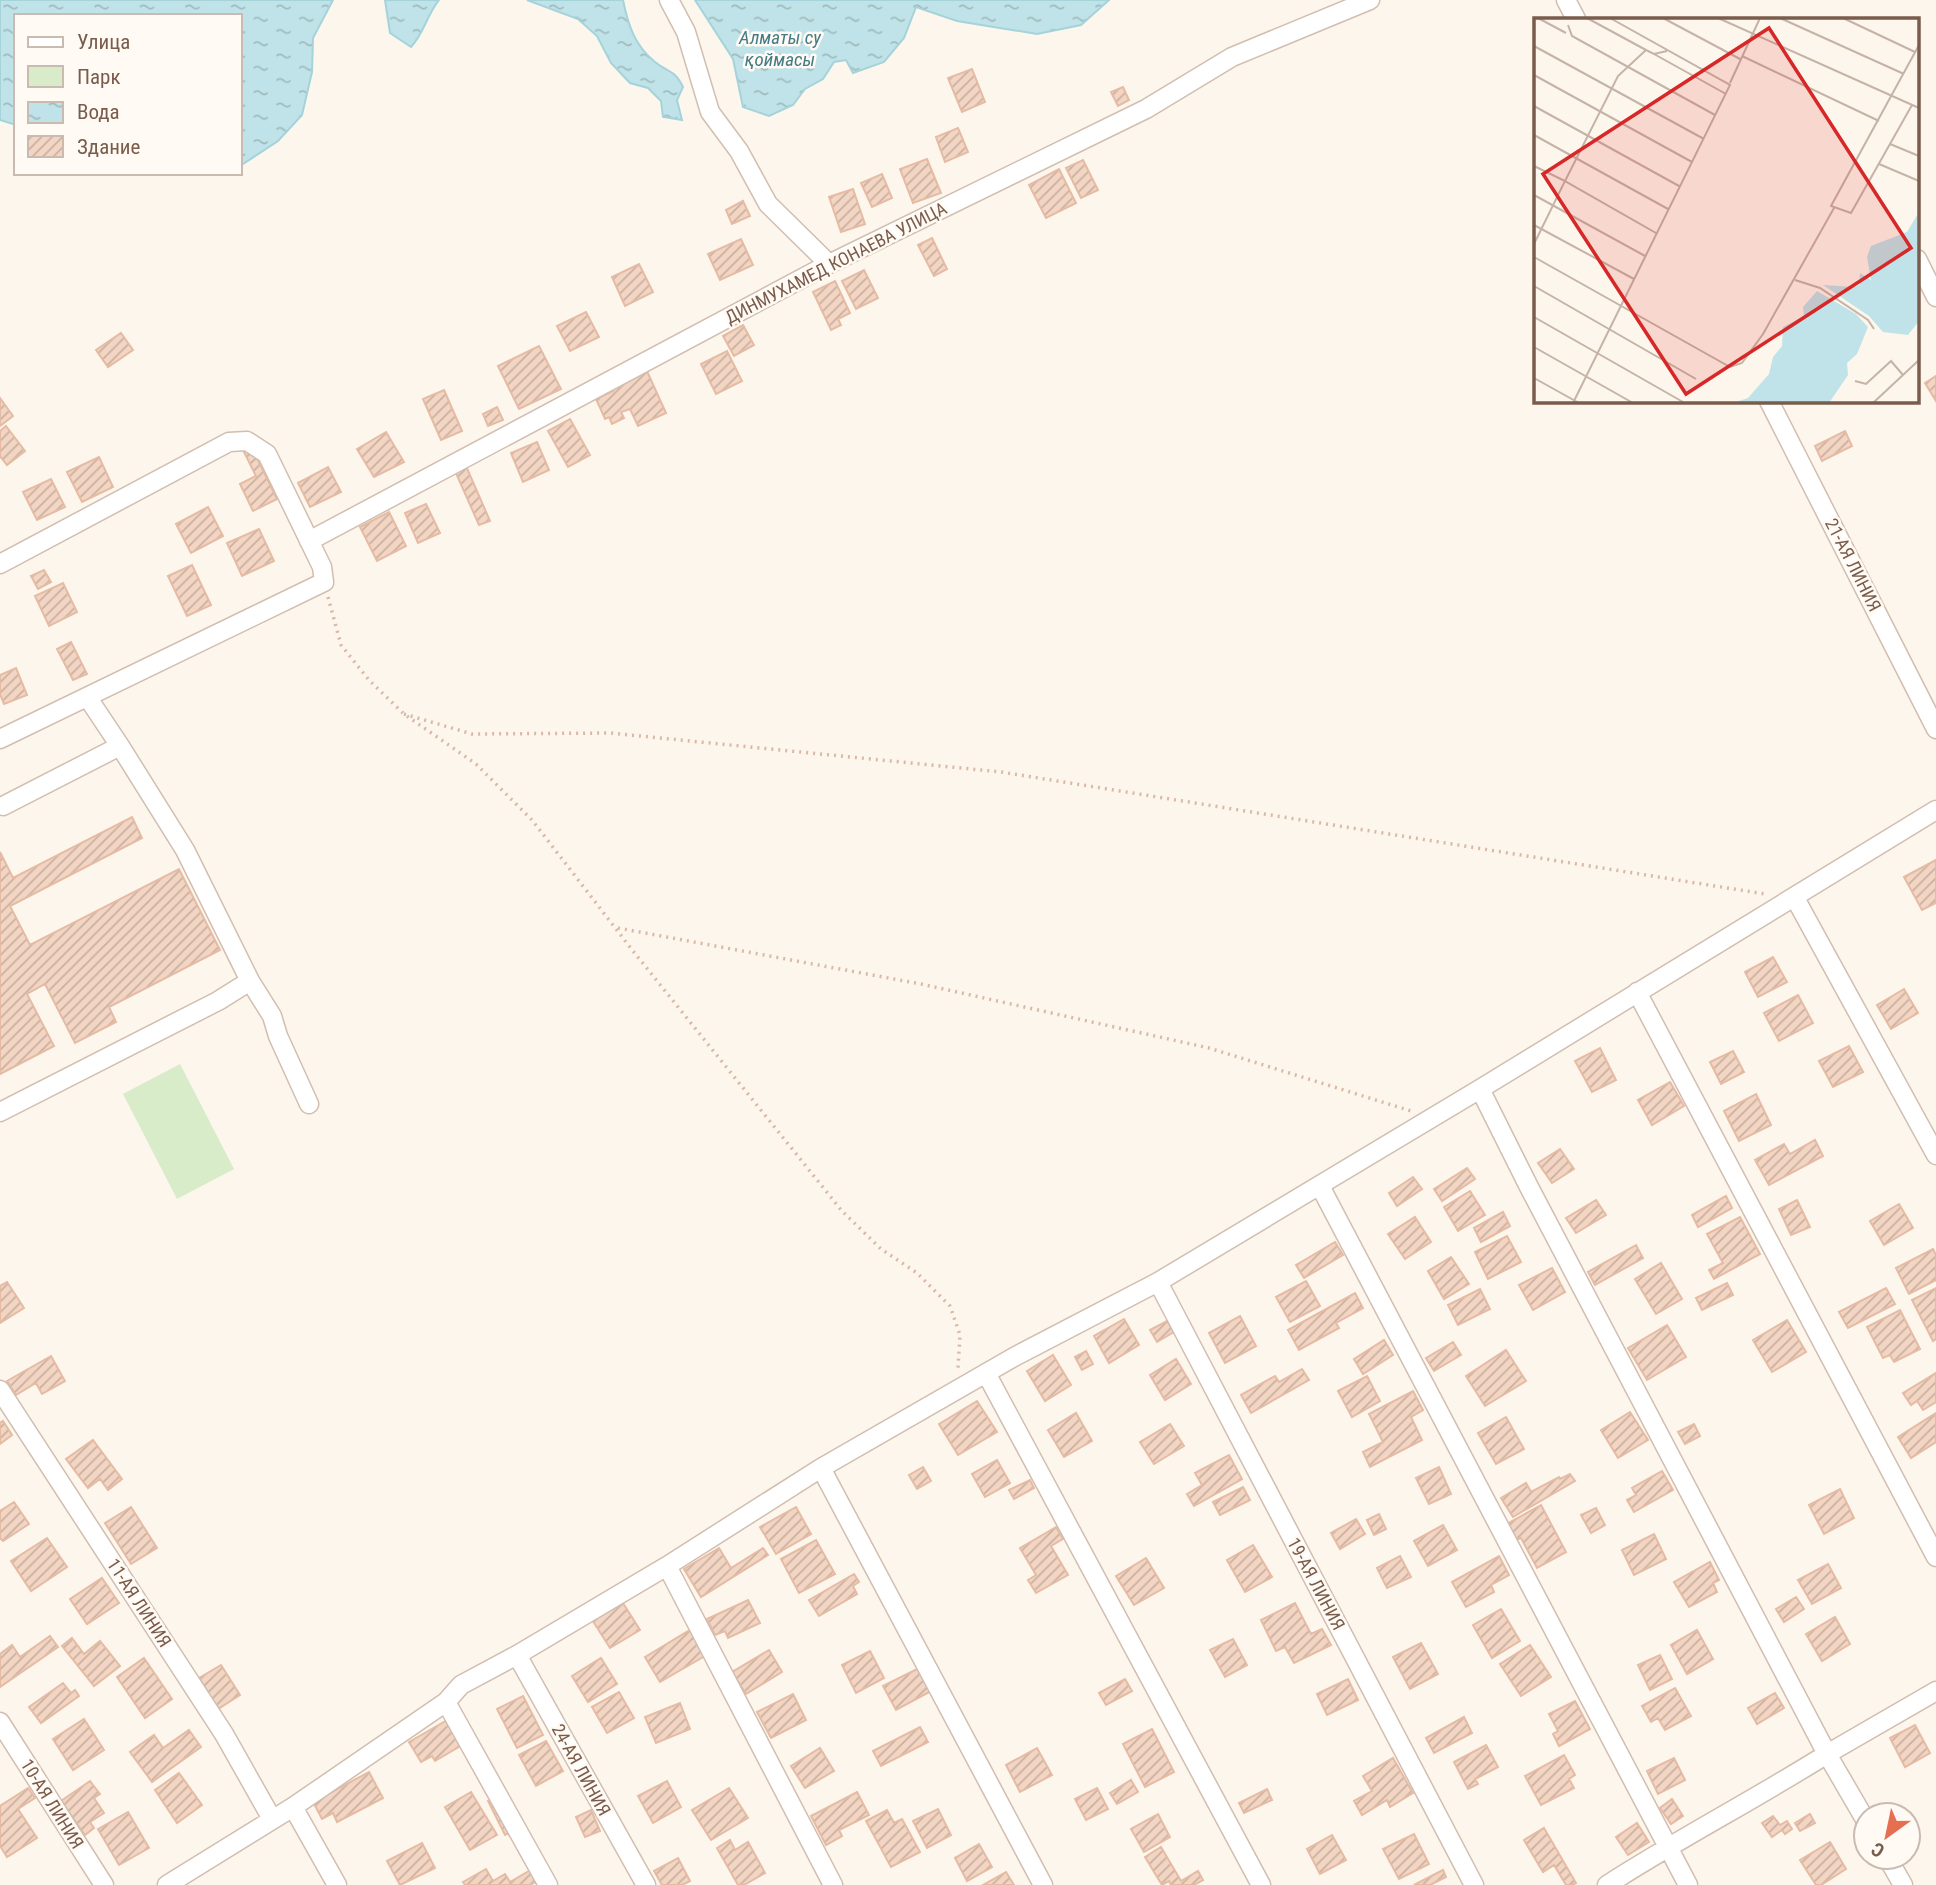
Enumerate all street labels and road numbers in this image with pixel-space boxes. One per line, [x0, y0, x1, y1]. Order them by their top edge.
street label: ДИНМУХАМЕД КОНАЕВА УЛИЦА [721, 197, 951, 328]
street label: 21-АЯ ЛИНИЯ [1821, 515, 1886, 615]
street label: 19-АЯ ЛИНИЯ [1283, 1534, 1350, 1634]
street label: 11-АЯ ЛИНИЯ [103, 1554, 176, 1651]
street label: 24-АЯ ЛИНИЯ [548, 1720, 615, 1819]
street label: 10-АЯ ЛИНИЯ [17, 1755, 88, 1852]

